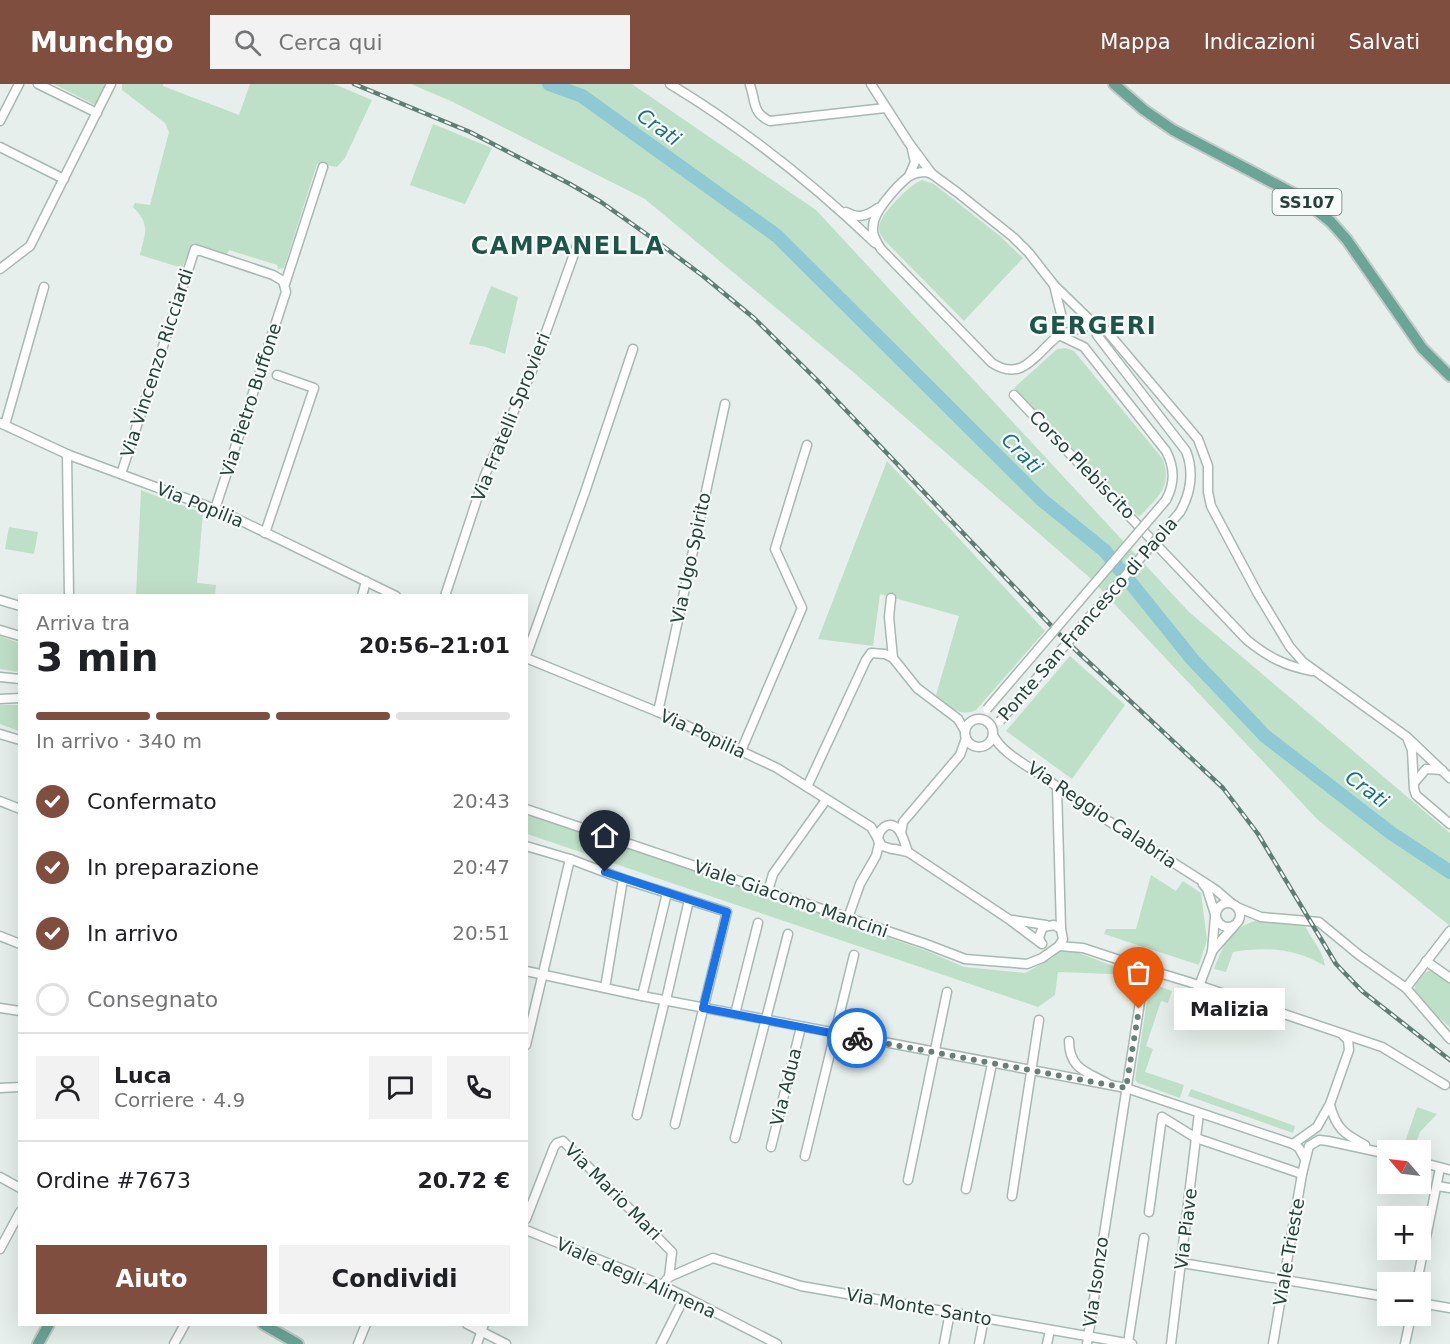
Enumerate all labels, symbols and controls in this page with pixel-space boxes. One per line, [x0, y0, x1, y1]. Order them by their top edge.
search box [210, 15, 630, 69]
text: Munchgo [30, 26, 174, 59]
icon: search [231, 26, 264, 59]
text: Cerca qui [279, 30, 383, 55]
text: Mappa [1100, 30, 1171, 54]
text: Indicazioni [1204, 30, 1316, 54]
text: Salvati [1349, 30, 1420, 54]
water label: Crati [633, 103, 686, 151]
road number: SS107 [1272, 189, 1342, 215]
district label: CAMPANELLA [471, 232, 665, 260]
street label: Via Vincenzo Ricciardi [116, 266, 197, 460]
district label: GERGERI [1029, 312, 1157, 340]
street label: Via Pietro Buffone [216, 320, 285, 479]
street label: Via Fratelli Sprovieri [467, 329, 554, 504]
street label: Corso Plebiscito [1025, 406, 1140, 523]
water label: Crati [997, 428, 1048, 479]
street label: Via Popilia [153, 478, 247, 532]
street label: Via Ugo Spirito [666, 490, 715, 625]
street label: Ponte San Francesco di Paola [994, 513, 1182, 725]
text: Arriva tra [36, 611, 130, 635]
text: 20:56–21:01 [359, 633, 510, 658]
text: 3 min [36, 635, 158, 680]
street label: Via Popilia [657, 705, 750, 763]
text: In arrivo · 340 m [36, 729, 202, 753]
street label: Via Reggio Calabria [1024, 757, 1181, 872]
water label: Crati [1341, 765, 1394, 813]
icon: check [36, 785, 69, 818]
text: Confermato [87, 789, 217, 814]
text: 20:43 [452, 789, 510, 813]
pin [579, 810, 630, 872]
icon: home [588, 819, 621, 852]
icon: check [36, 851, 69, 884]
text: In preparazione [87, 855, 259, 880]
text: 20:47 [452, 855, 510, 879]
street label: Viale Giacomo Mancini [691, 855, 891, 942]
icon: check [36, 917, 69, 950]
text: In arrivo [87, 921, 178, 946]
text: 20:51 [452, 921, 510, 945]
pin [1113, 947, 1164, 1009]
icon: bag [1122, 956, 1155, 989]
text: Consegnato [87, 987, 218, 1012]
callout: Malizia [1175, 988, 1286, 1030]
text: Malizia [1190, 997, 1269, 1021]
courier [827, 1008, 887, 1068]
icon: bike [841, 1022, 874, 1055]
street label: Via Adua [766, 1046, 805, 1128]
button: person [36, 1056, 99, 1119]
button: chat [369, 1056, 432, 1119]
button: phone [447, 1056, 510, 1119]
text: Luca [114, 1063, 172, 1088]
text: Corriere · 4.9 [114, 1088, 245, 1112]
street label: Via Mario Mari [561, 1139, 666, 1244]
north arrow [1377, 1140, 1431, 1194]
map controls [1377, 1140, 1431, 1326]
text: Ordine #7673 [36, 1168, 191, 1193]
text: 20.72 € [417, 1168, 510, 1193]
street label: Via Piave [1170, 1187, 1201, 1271]
street label: Viale Trieste [1269, 1196, 1308, 1307]
button: + [1377, 1206, 1431, 1260]
street label: Viale degli Alimena [553, 1233, 719, 1322]
street label: Via Isonzo [1079, 1235, 1112, 1329]
button: Aiuto [36, 1245, 267, 1314]
button: Condividi [279, 1245, 510, 1314]
button: − [1377, 1272, 1431, 1326]
street label: Via Monte Santo [845, 1283, 994, 1330]

